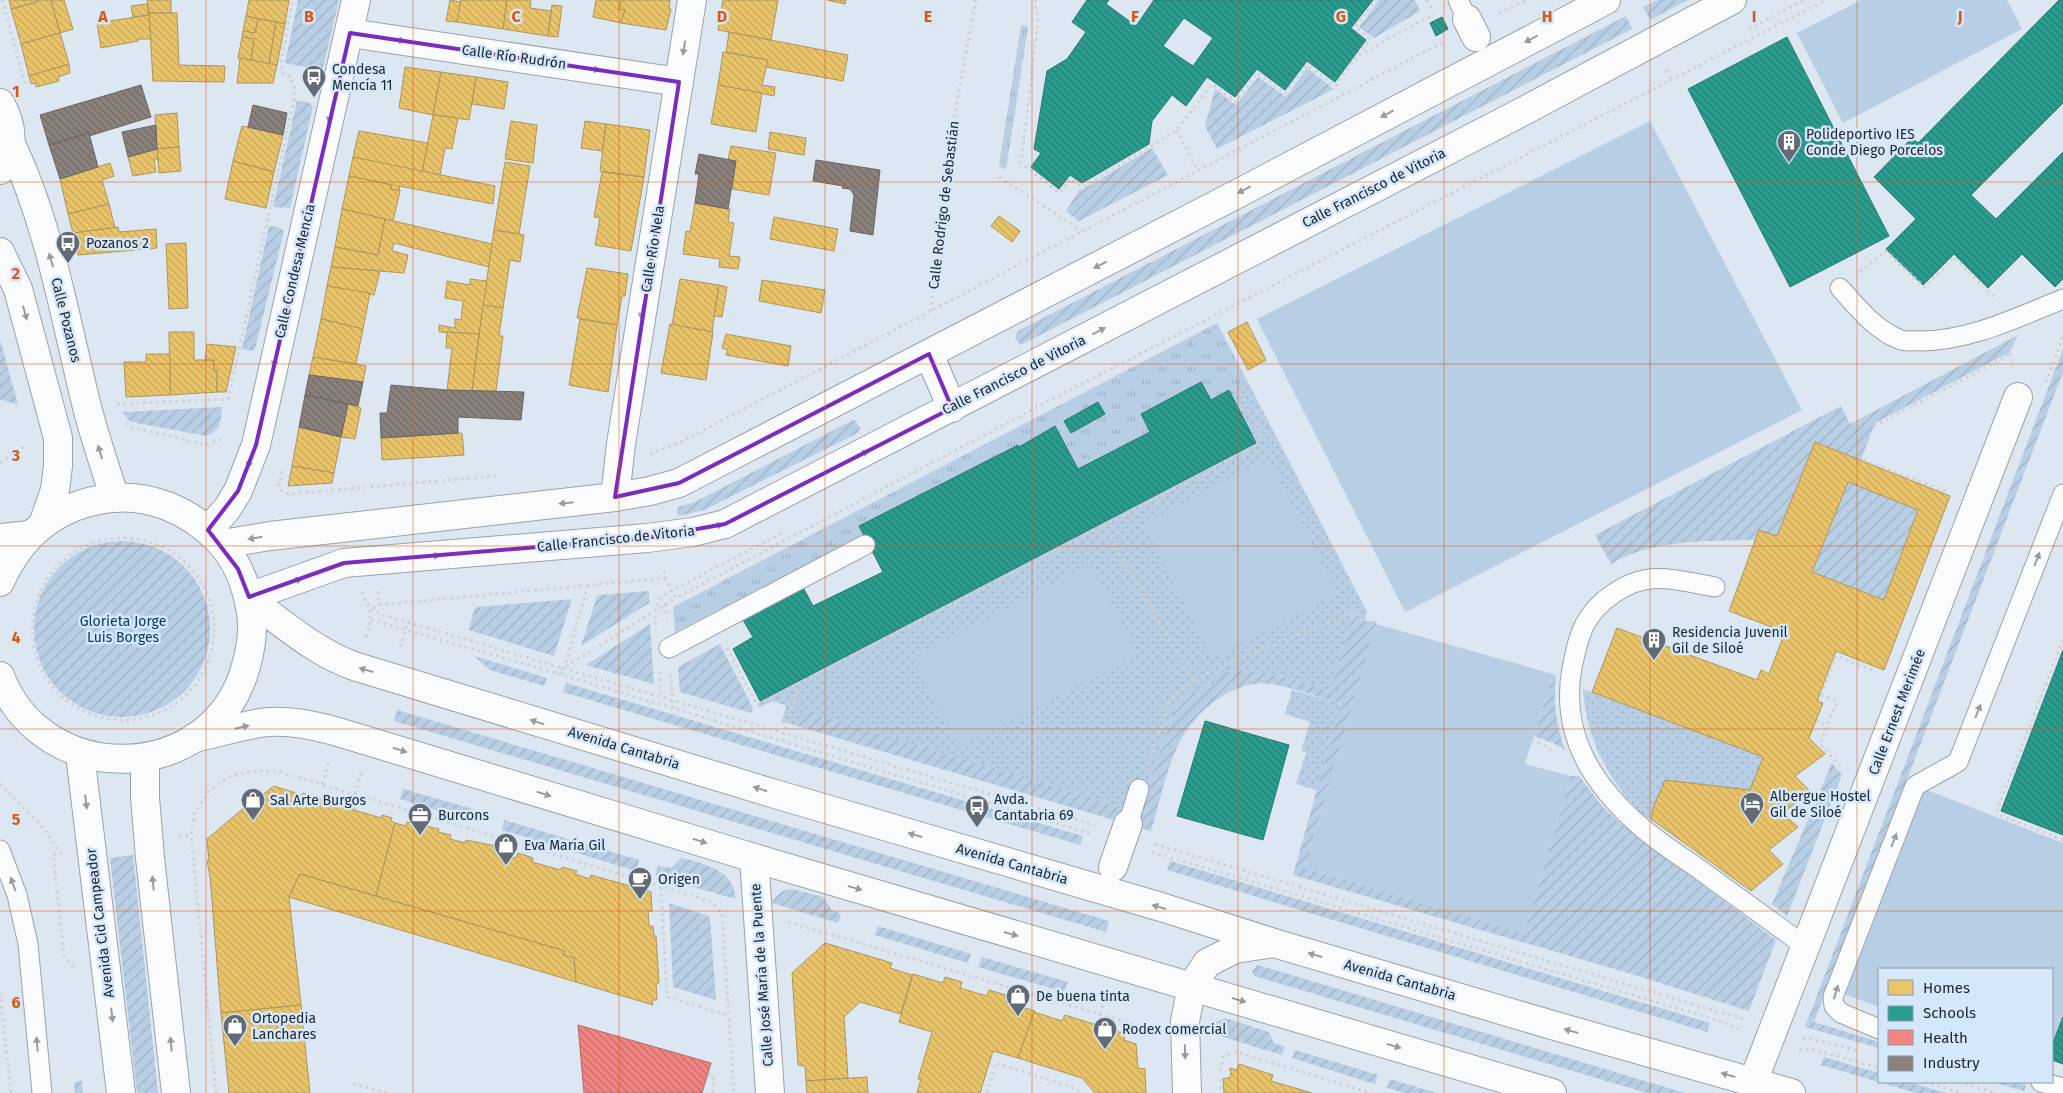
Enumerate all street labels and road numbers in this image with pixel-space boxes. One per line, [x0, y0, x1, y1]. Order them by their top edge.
street label: Calle Río Rudrón [461, 41, 567, 73]
street label: Calle Rodrigo de Sebastián [925, 120, 963, 290]
street label: Calle Francisco de Vitoria [1299, 144, 1449, 232]
street label: Calle Condesa Mencía [271, 202, 319, 340]
street label: Calle Río Nela [638, 204, 668, 294]
street label: Calle Pozanos [47, 276, 85, 365]
street label: Calle Francisco de Vitoria [939, 331, 1089, 419]
street label: Calle Francisco de Vitoria [536, 522, 696, 556]
street label: Calle Ernest Merimée [1865, 647, 1929, 777]
street label: Avenida Cantabria [566, 723, 682, 773]
street label: Avenida Cantabria [954, 840, 1070, 888]
street label: Avenida Cid Campeador [82, 846, 118, 999]
street label: Calle José María de la Puente [747, 883, 777, 1067]
street label: Avenida Cantabria [1342, 956, 1458, 1004]

